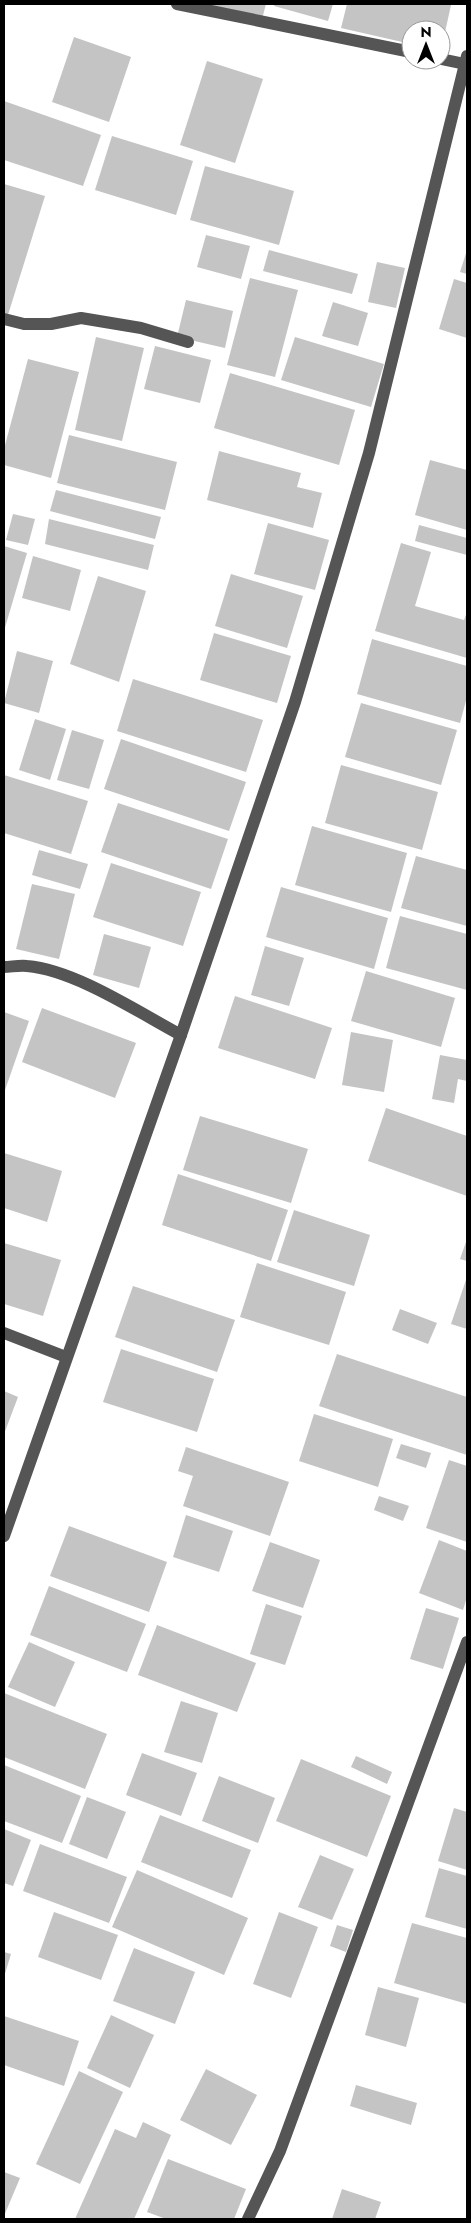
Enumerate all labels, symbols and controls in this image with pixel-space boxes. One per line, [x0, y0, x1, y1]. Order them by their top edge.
north arrow [401, 20, 451, 70]
text: N [420, 22, 432, 42]

